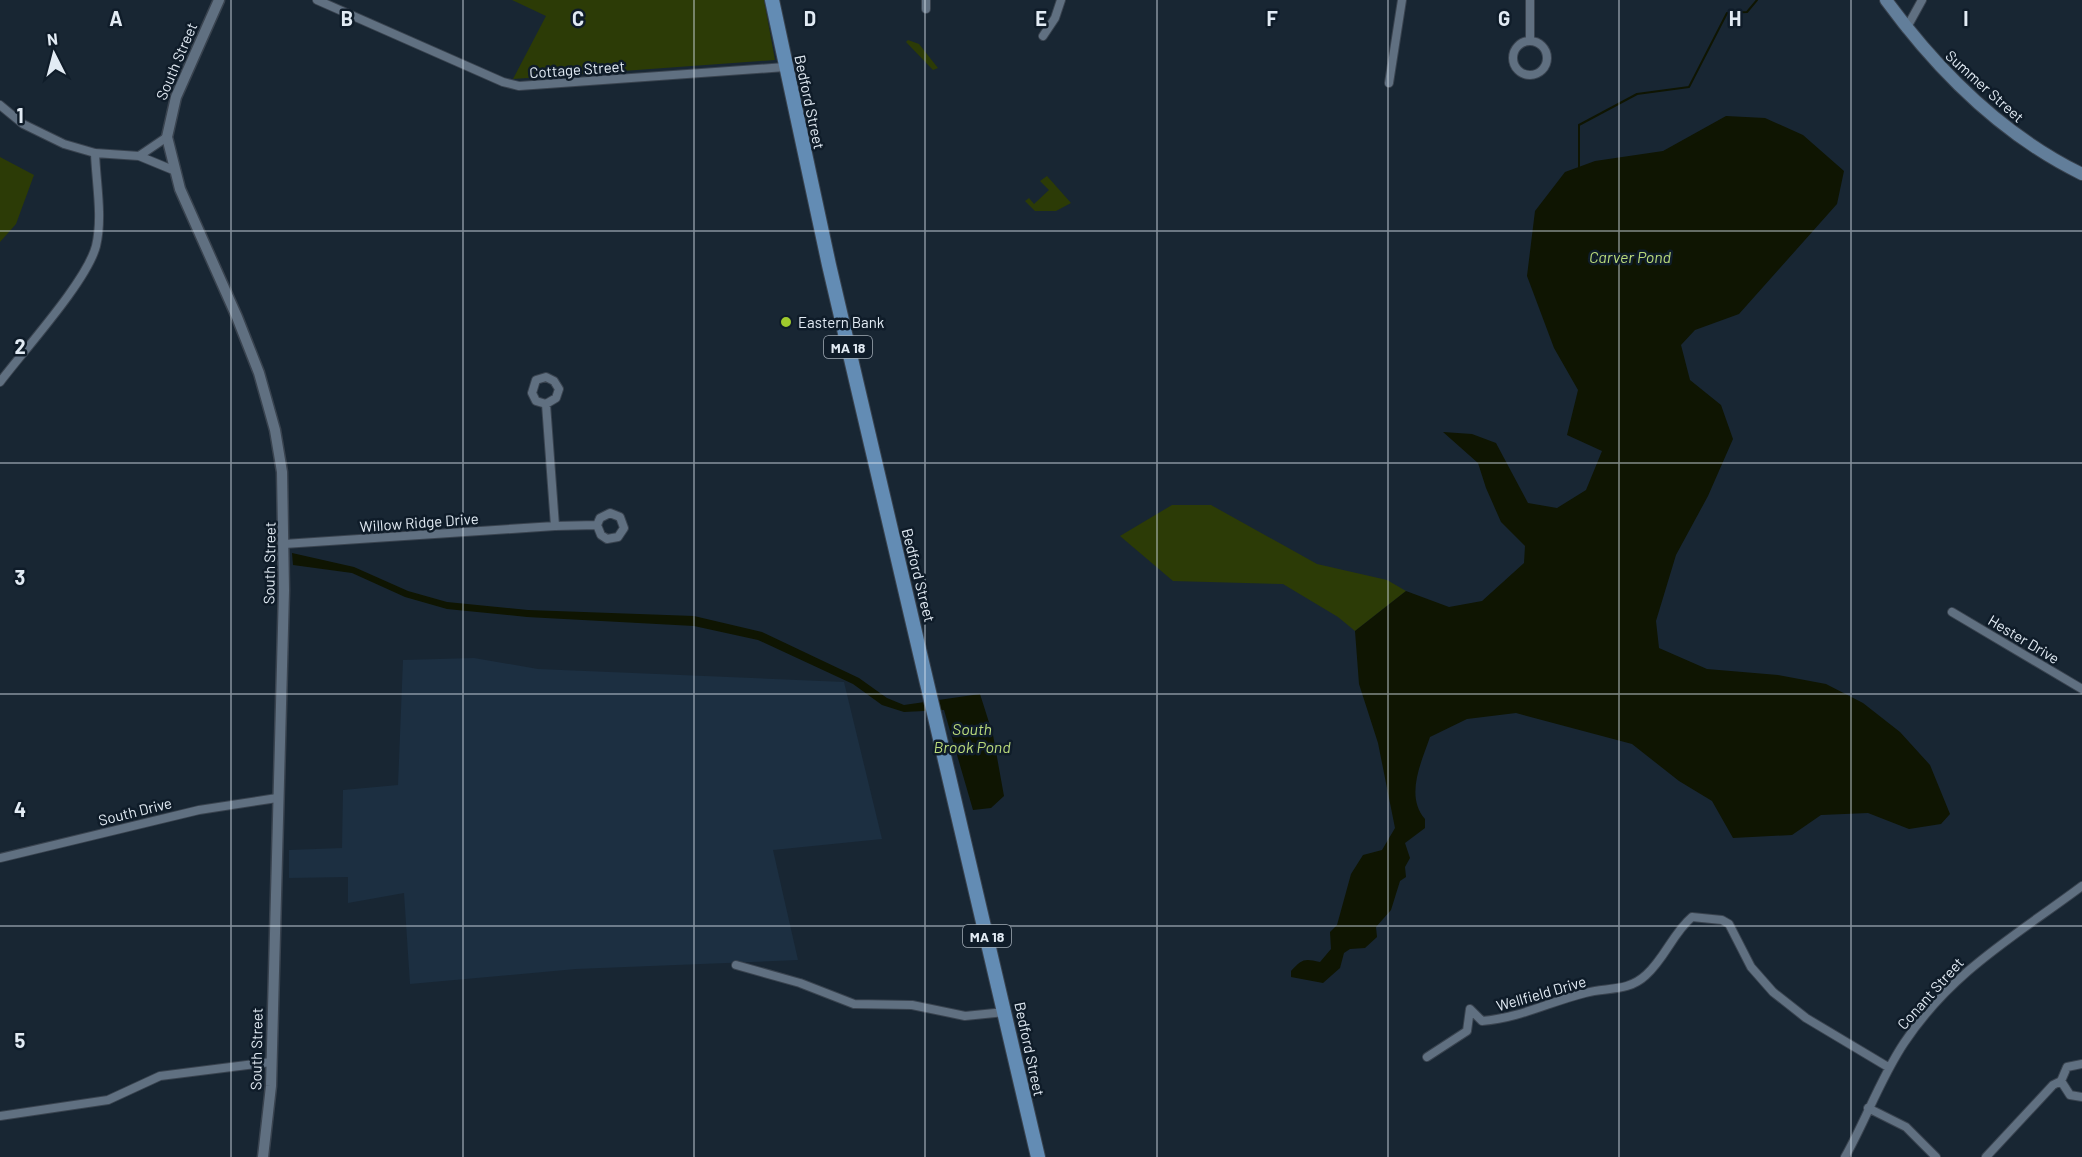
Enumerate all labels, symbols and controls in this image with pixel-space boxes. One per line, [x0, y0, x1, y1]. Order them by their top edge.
text: A [109, 6, 123, 30]
text: B [341, 6, 353, 30]
text: C [572, 6, 584, 30]
text: D [804, 6, 816, 30]
text: E [1035, 6, 1047, 30]
text: F [1266, 6, 1278, 30]
text: G [1498, 6, 1510, 30]
text: H [1729, 6, 1741, 30]
text: I [1963, 6, 1969, 30]
street label: South Street [152, 20, 200, 102]
north arrow [24, 24, 84, 84]
text: N [46, 29, 59, 49]
street label: Summer Street [1942, 46, 2028, 126]
street label: Bedford Street [791, 53, 829, 151]
street label: Cottage Street [529, 57, 625, 81]
text: 1 [16, 103, 24, 127]
water label: Carver Pond [1589, 247, 1672, 266]
place label: Eastern Bank [798, 313, 885, 331]
marker: Eastern Bank [779, 315, 793, 329]
text: 2 [14, 334, 26, 358]
road number: MA 18 [824, 336, 872, 358]
street label: Willow Ridge Drive [359, 509, 479, 535]
street label: South Street [259, 522, 279, 604]
street label: Bedford Street [899, 526, 939, 624]
text: 3 [15, 565, 25, 589]
street label: Hester Drive [1985, 611, 2063, 667]
water label: South Brook Pond [933, 719, 1011, 756]
street label: South Drive [96, 793, 174, 829]
text: 4 [14, 797, 26, 821]
road number: MA 18 [963, 925, 1011, 947]
street label: Conant Street [1893, 953, 1967, 1033]
street label: Wellfield Drive [1494, 972, 1588, 1014]
street label: Bedford Street [1011, 1000, 1049, 1098]
street label: South Street [246, 1008, 266, 1090]
text: 5 [15, 1028, 26, 1052]

